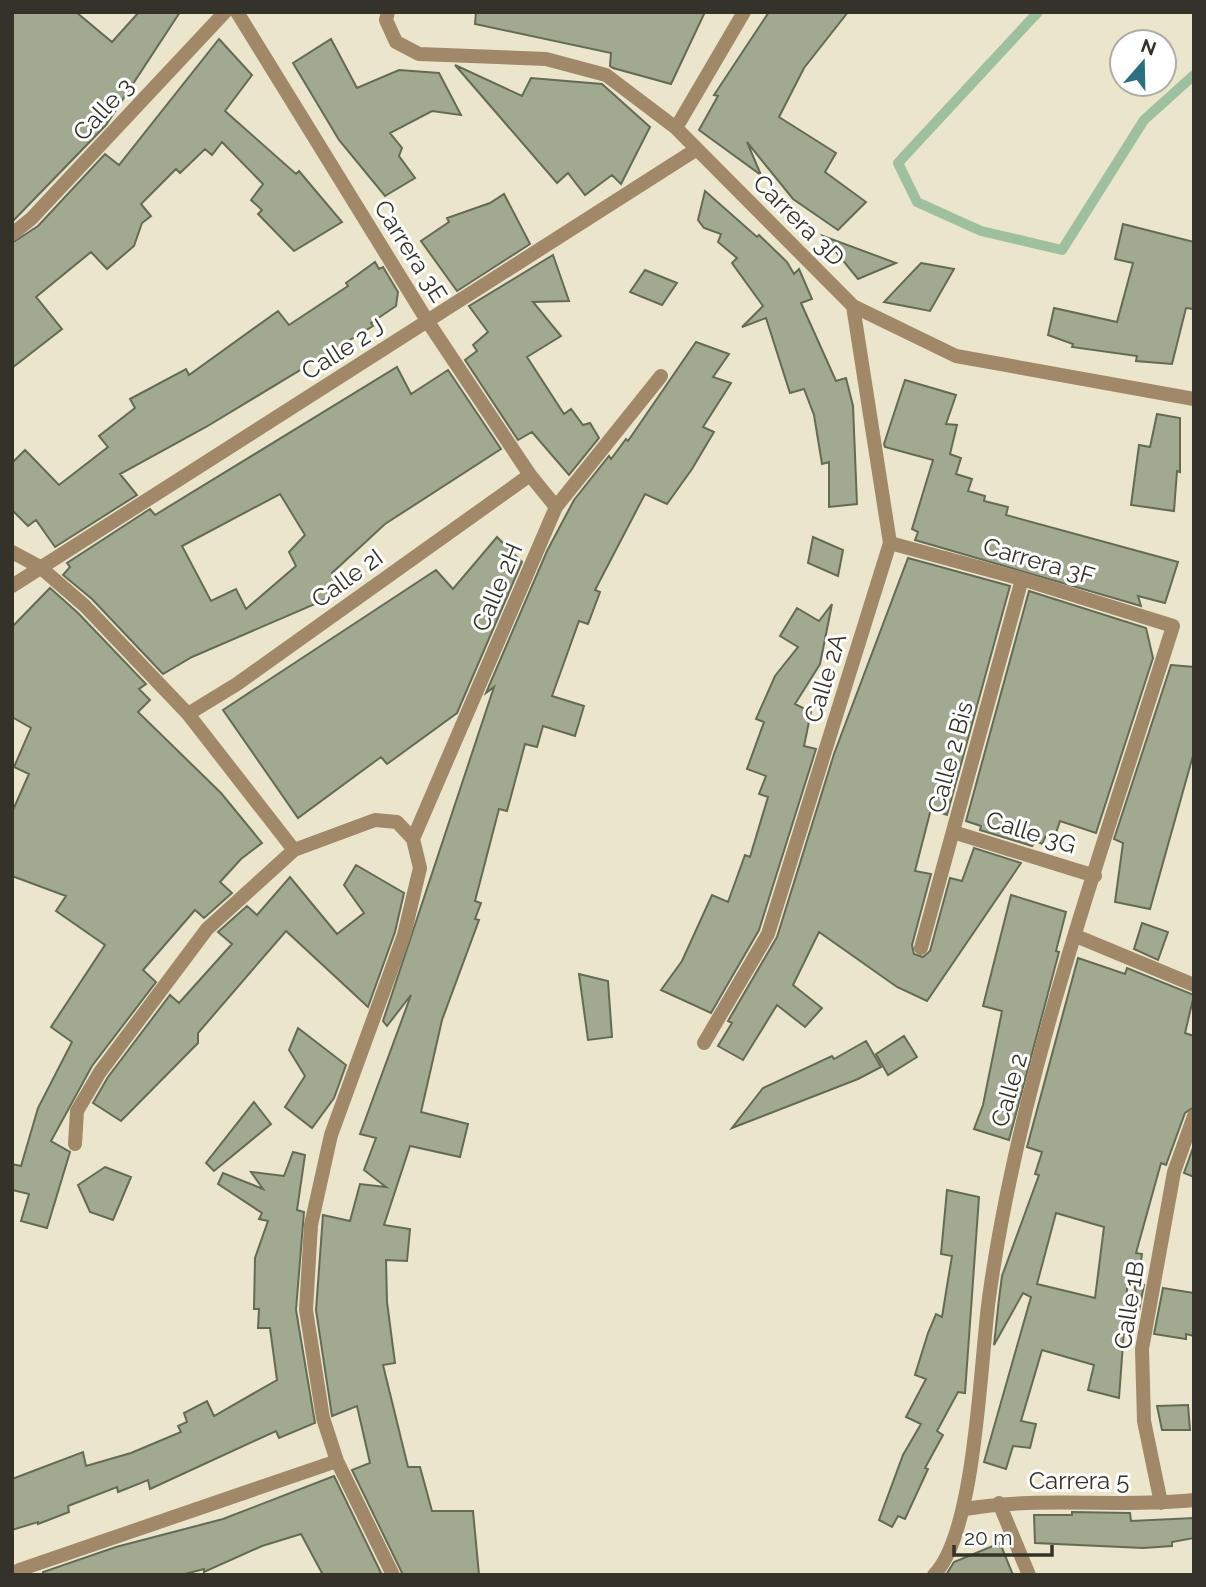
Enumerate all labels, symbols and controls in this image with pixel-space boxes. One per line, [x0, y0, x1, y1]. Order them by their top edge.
north arrow [1108, 28, 1178, 98]
text: N [1138, 34, 1159, 60]
street label: Calle 3 [67, 71, 139, 147]
street label: Carrera 3D [747, 168, 851, 272]
street label: Carrera 3E [368, 195, 454, 307]
street label: Calle 2 J [296, 312, 390, 386]
street label: Carrera 3F [980, 531, 1098, 591]
street label: Calle 2H [465, 539, 529, 635]
street label: Calle 2I [306, 542, 388, 614]
street label: Calle 2A [798, 630, 852, 726]
street label: Calle 2 Bis [921, 698, 979, 816]
street label: Calle 3G [982, 805, 1080, 859]
street label: Calle 2 [985, 1050, 1033, 1130]
street label: Calle 1B [1108, 1259, 1150, 1351]
street label: Carrera 5 [1029, 1466, 1129, 1495]
scale bar [954, 1514, 1052, 1558]
text: 20 m [964, 1525, 1012, 1550]

